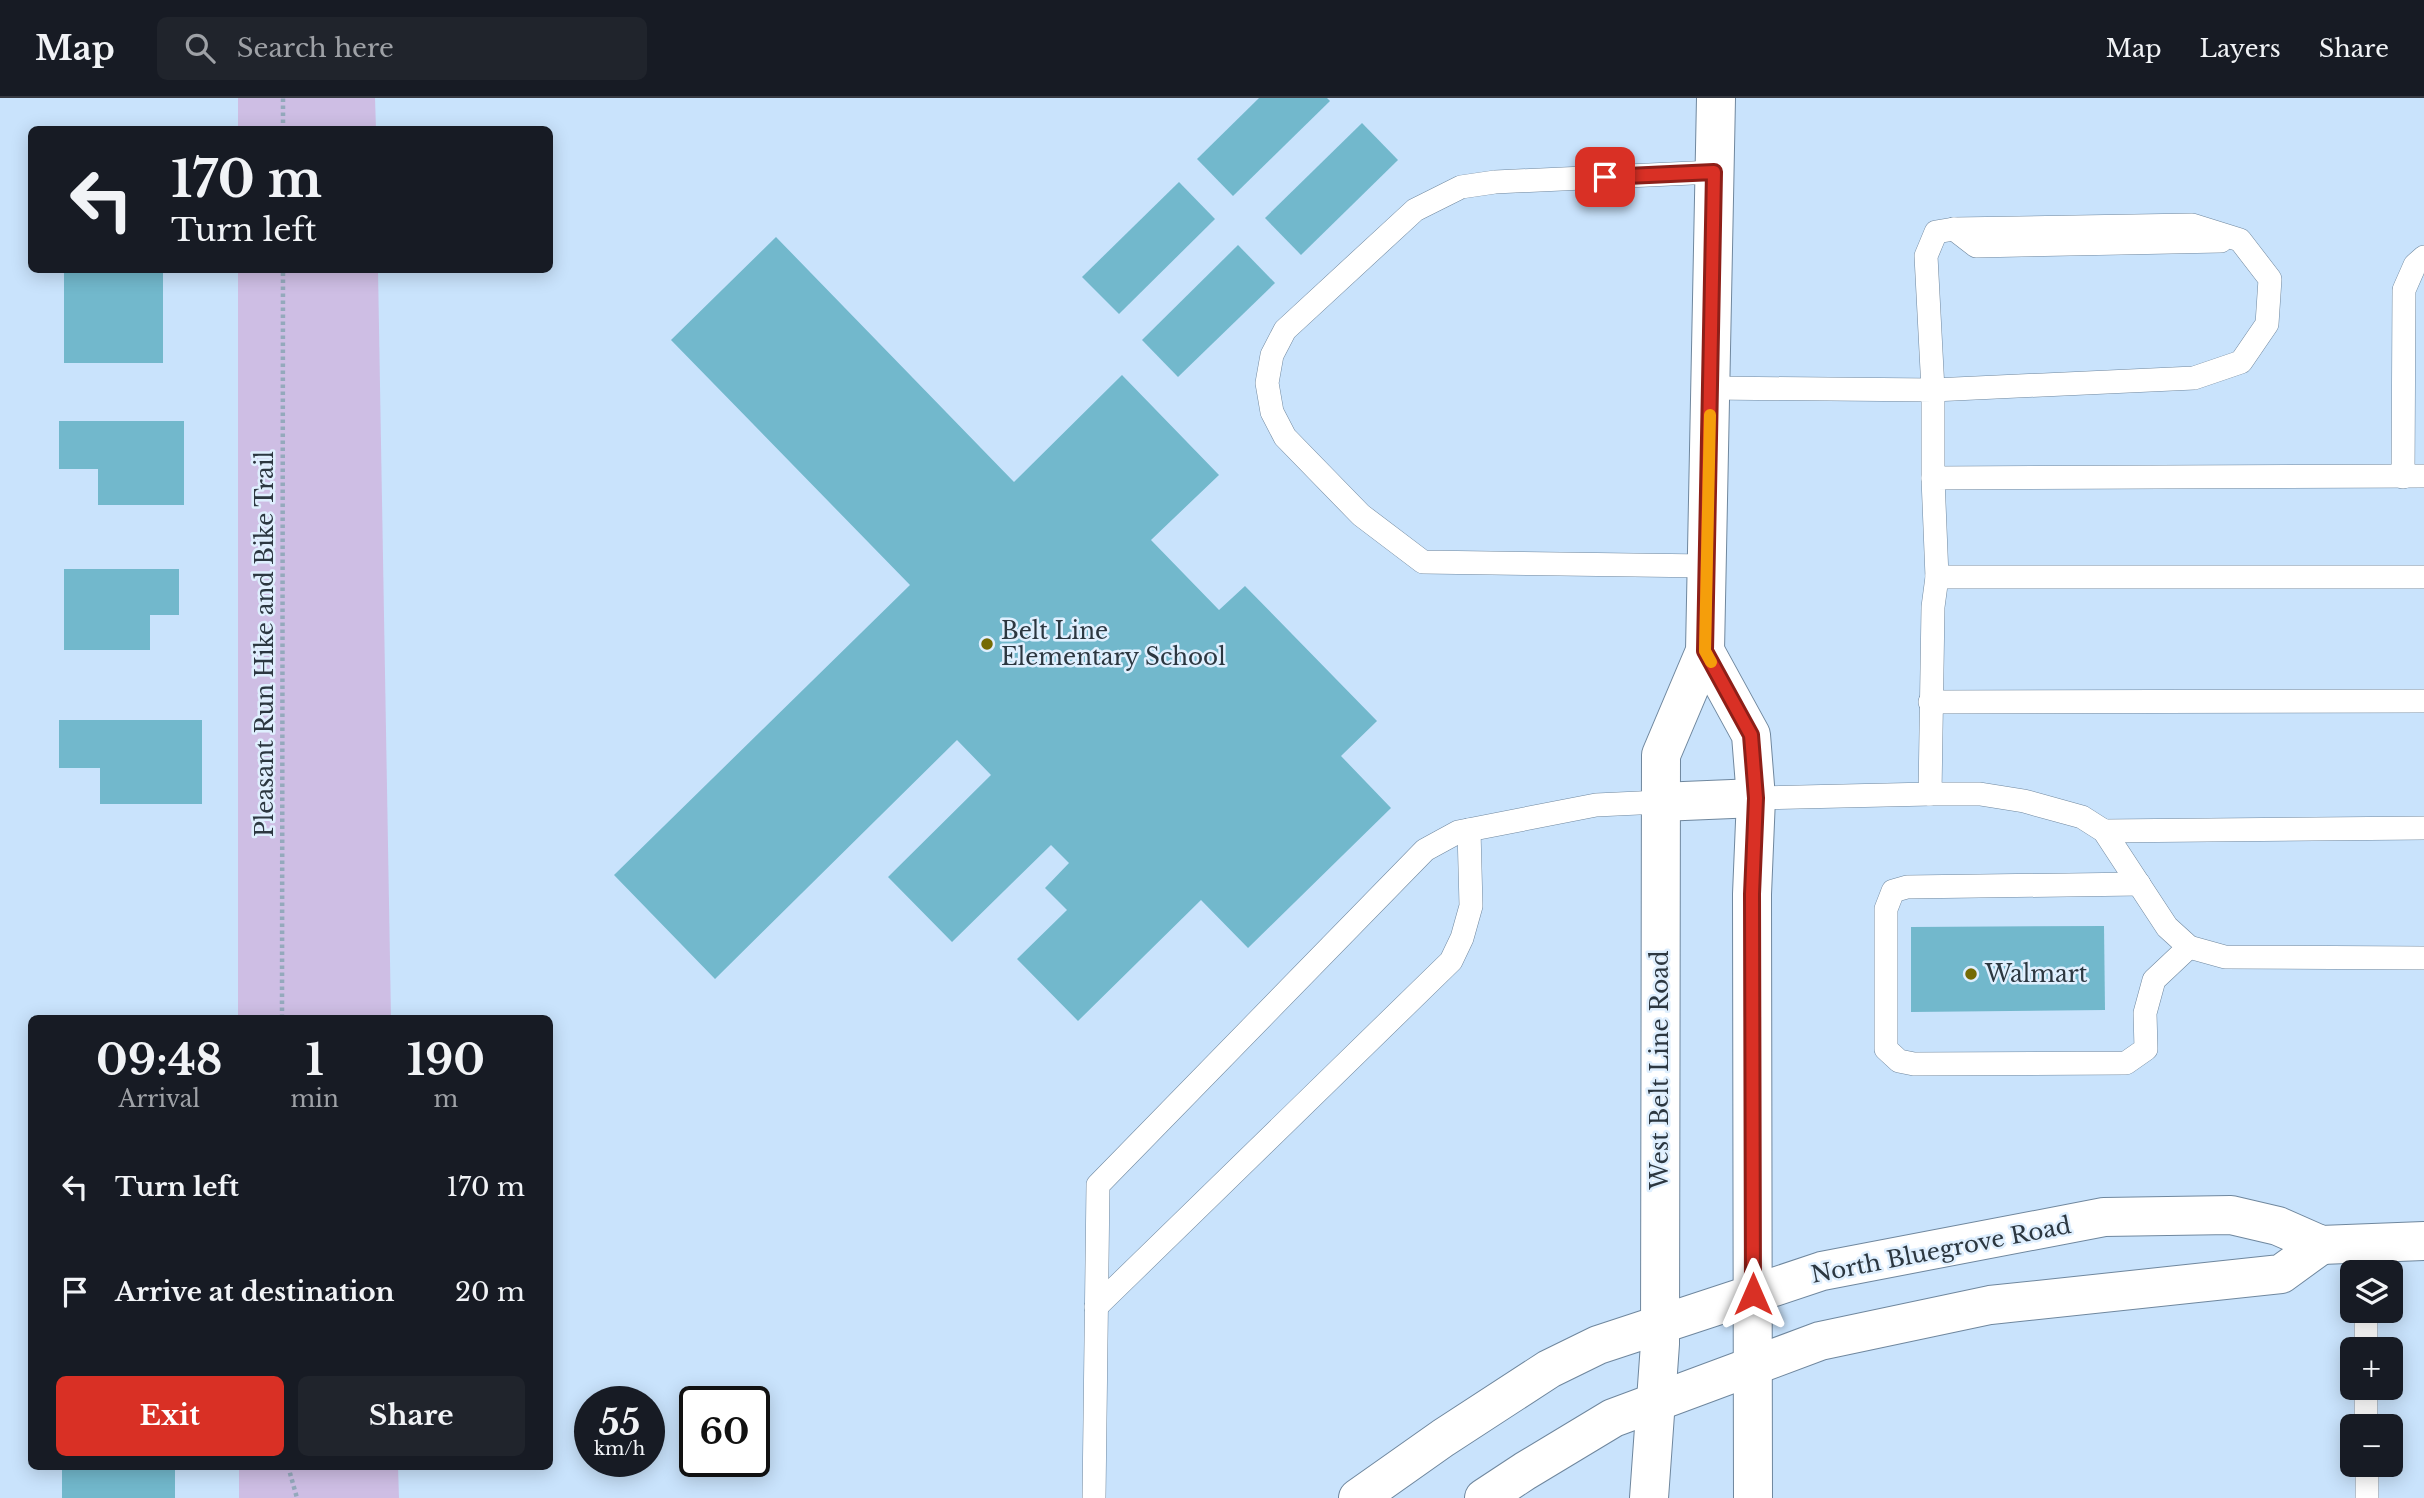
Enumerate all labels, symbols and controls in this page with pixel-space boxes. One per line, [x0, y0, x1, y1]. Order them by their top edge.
search box [157, 17, 647, 80]
text: Map [35, 28, 115, 69]
icon: search [181, 29, 219, 67]
text: Search here [237, 32, 394, 64]
text: Map [2106, 34, 2162, 63]
text: Layers [2200, 34, 2281, 63]
text: Share [2319, 34, 2389, 63]
pin [1575, 147, 1635, 207]
text: 170 m [171, 149, 322, 210]
icon: left [56, 154, 147, 245]
icon: arrive [1586, 158, 1624, 196]
text: Turn left [171, 210, 317, 250]
street label: Pleasant Run Hike and Bike Trail [251, 451, 279, 837]
place label: Belt Line Elementary School [1001, 617, 1226, 671]
marker: Belt Line Elementary School [979, 636, 995, 652]
street label: West Belt Line Road [1646, 950, 1674, 1191]
place label: Walmart [1984, 960, 2088, 988]
marker: Walmart [1963, 966, 1979, 982]
text: 09:48 [96, 1034, 222, 1086]
text: 1 [305, 1034, 324, 1086]
text: 190 [407, 1034, 485, 1086]
text: Arrival [118, 1085, 200, 1113]
text: min [290, 1085, 339, 1113]
text: m [434, 1085, 458, 1113]
icon: left [56, 1168, 94, 1206]
text: Turn left [115, 1171, 239, 1203]
text: 170 m [446, 1171, 525, 1203]
street label: North Bluegrove Road [1809, 1211, 2073, 1289]
position arrow [1716, 1257, 1790, 1331]
map controls [2340, 1260, 2403, 1477]
button: layers [2340, 1260, 2403, 1323]
icon: arrive [56, 1273, 94, 1311]
text: Arrive at destination [115, 1276, 395, 1308]
text: 20 m [455, 1276, 525, 1308]
button: + [2340, 1337, 2403, 1400]
button: Exit [56, 1376, 284, 1456]
button: Share [298, 1376, 525, 1456]
speed limit sign: 60 [679, 1386, 770, 1477]
text: 55 [599, 1401, 640, 1444]
button: − [2340, 1414, 2403, 1477]
text: km/h [594, 1438, 645, 1460]

